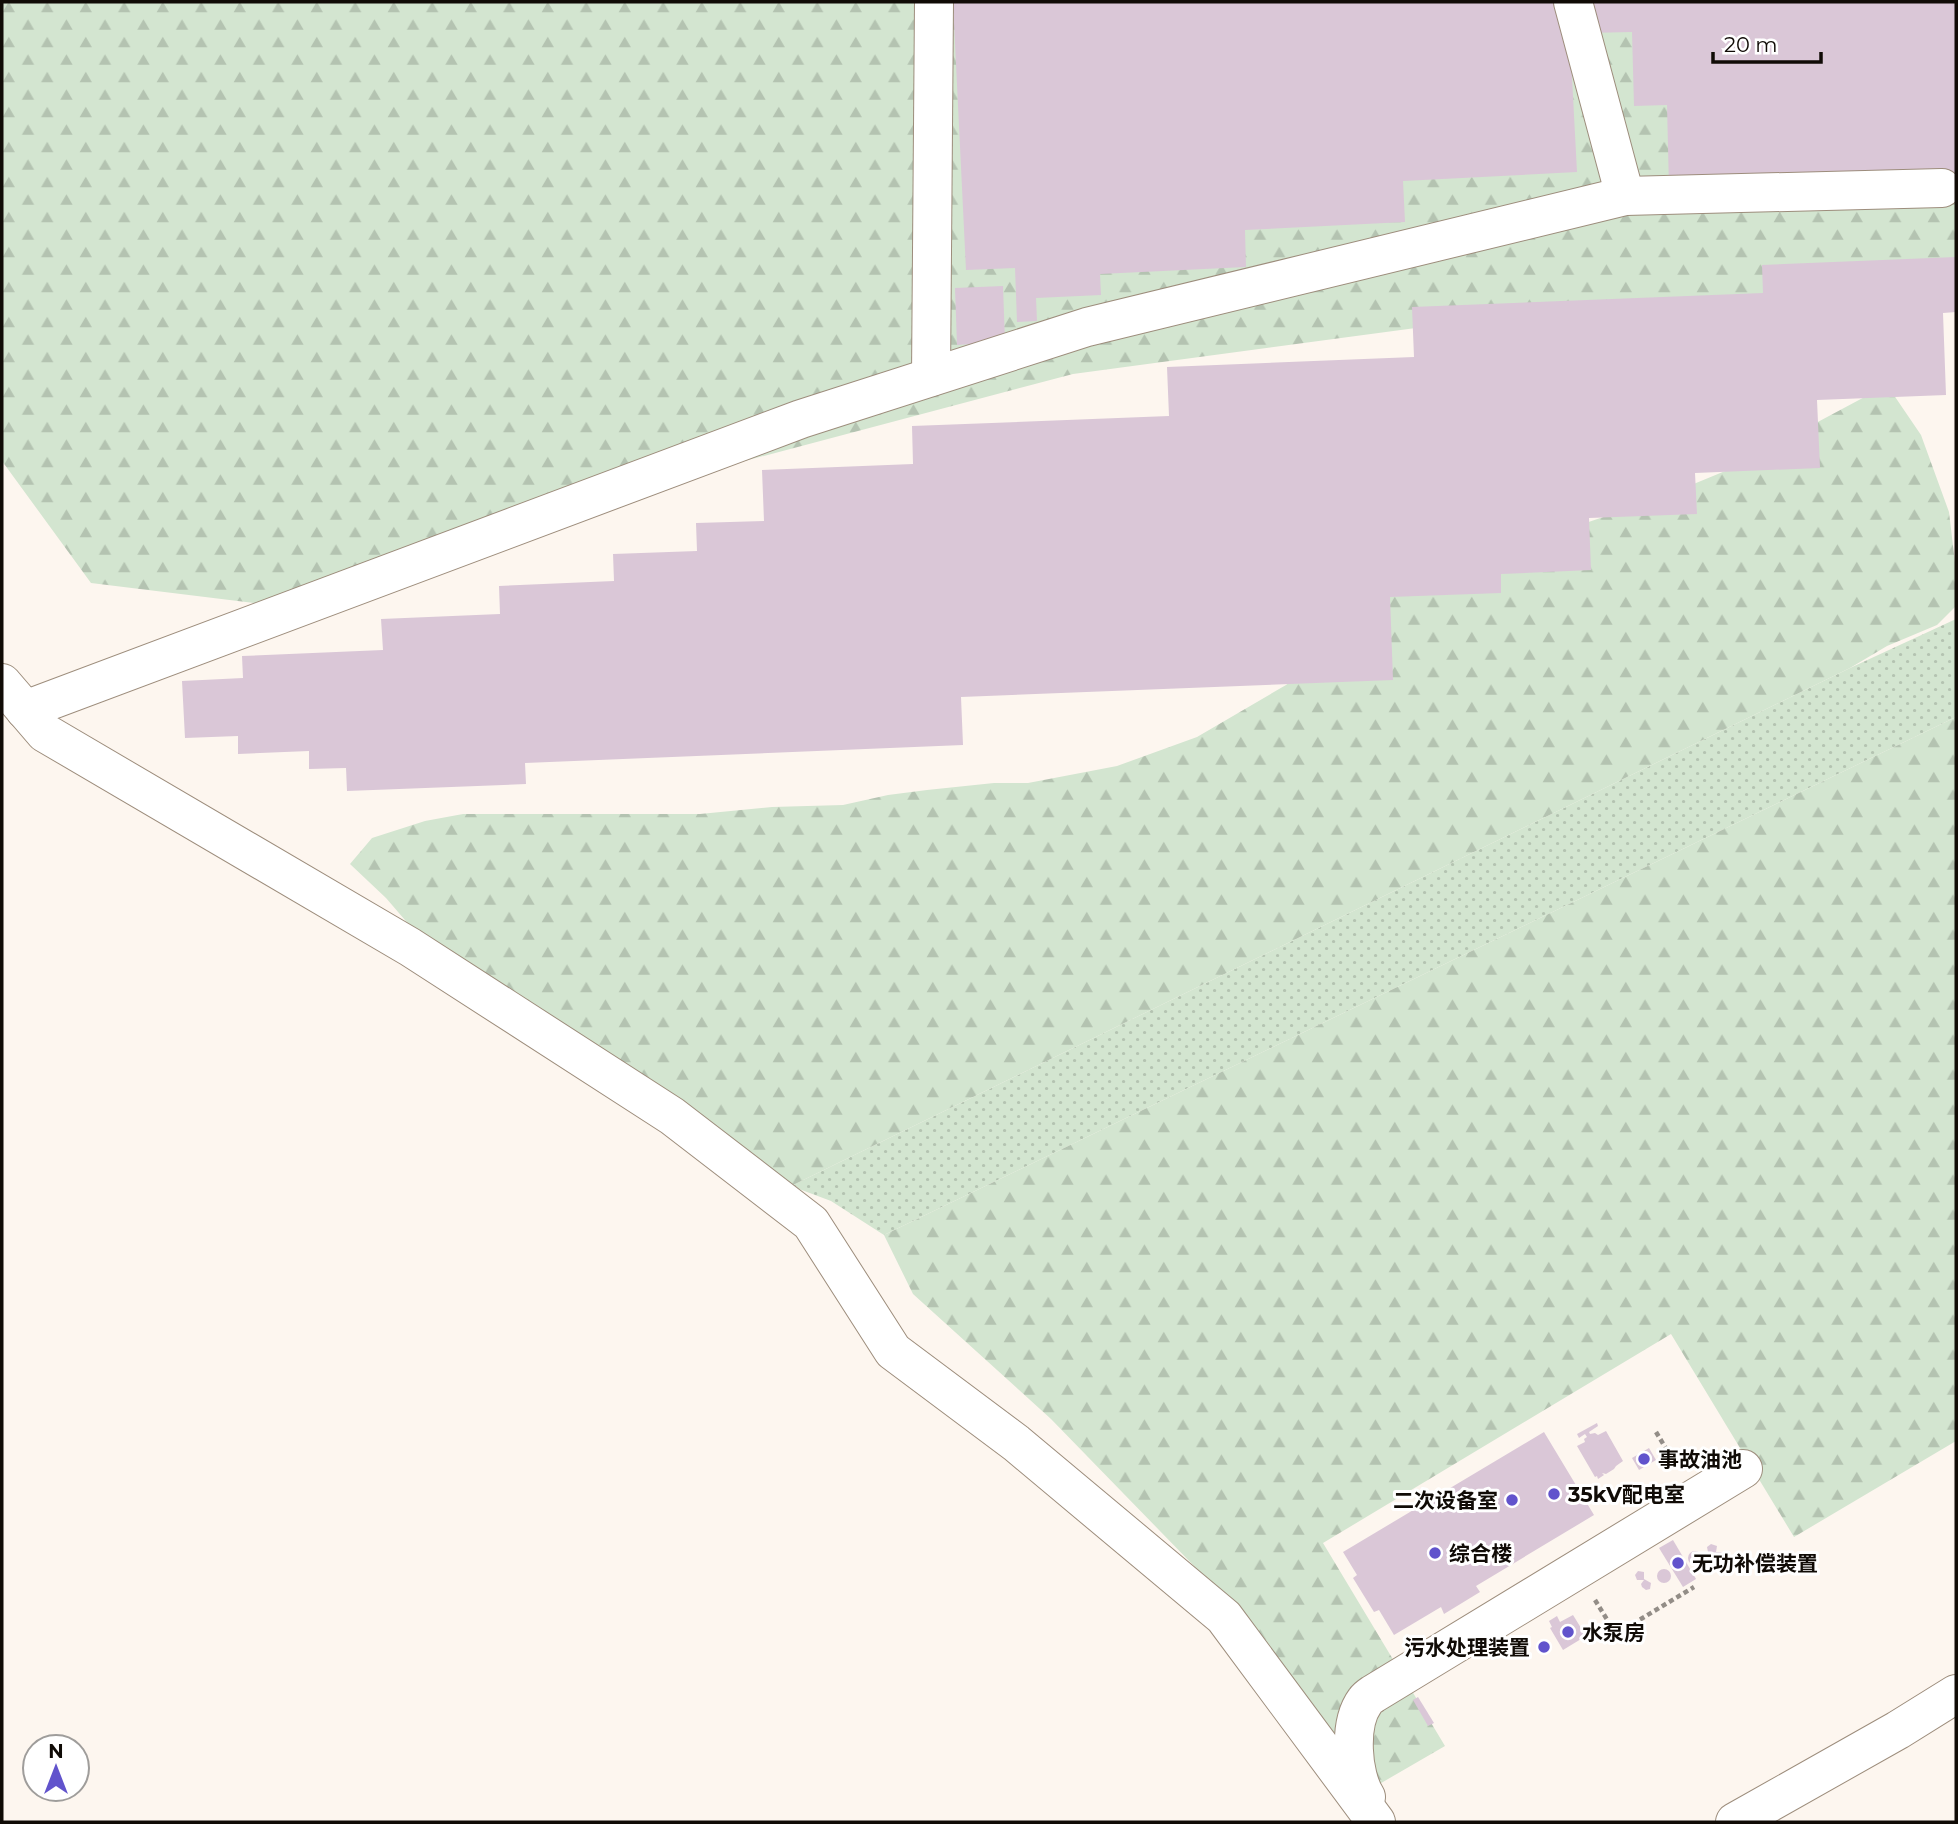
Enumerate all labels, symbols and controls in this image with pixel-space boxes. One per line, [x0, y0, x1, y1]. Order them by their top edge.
scale bar [1713, 21, 1822, 65]
text: 20 m [1724, 32, 1778, 57]
place label: 事故油池 [1658, 1447, 1742, 1472]
marker: 事故油池 [1636, 1451, 1652, 1467]
place label: 35kV配电室 [1567, 1482, 1685, 1507]
marker: 35kV配电室 [1546, 1486, 1562, 1502]
place label: 二次设备室 [1393, 1488, 1498, 1513]
marker: 二次设备室 [1504, 1492, 1520, 1508]
place label: 综合楼 [1449, 1541, 1512, 1566]
marker: 综合楼 [1427, 1545, 1443, 1561]
place label: 无功补偿装置 [1692, 1551, 1818, 1576]
marker: 无功补偿装置 [1670, 1555, 1686, 1571]
place label: 水泵房 [1582, 1620, 1645, 1645]
marker: 水泵房 [1560, 1624, 1576, 1640]
place label: 污水处理装置 [1404, 1635, 1530, 1660]
marker: 污水处理装置 [1536, 1639, 1552, 1655]
north arrow [21, 1733, 91, 1803]
text: N [48, 1740, 64, 1763]

